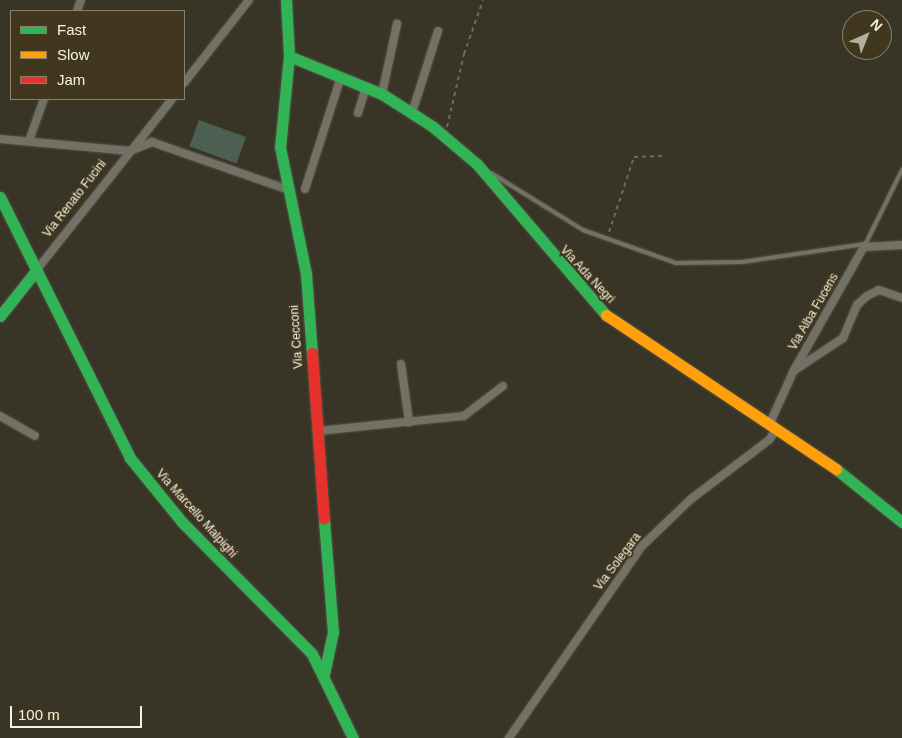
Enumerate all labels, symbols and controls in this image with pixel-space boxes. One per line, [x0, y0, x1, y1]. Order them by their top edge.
legend [10, 10, 185, 100]
north arrow [842, 10, 892, 60]
text: N [868, 16, 886, 34]
text: Fast [57, 21, 86, 38]
text: Slow [57, 46, 90, 63]
text: Jam [57, 71, 85, 88]
street label: Via Renato Fucini [40, 157, 110, 241]
street label: Via Ada Negri [557, 243, 617, 307]
street label: Via Alba Fucens [786, 271, 842, 353]
street label: Via Cecconi [288, 305, 306, 369]
street label: Via Marcello Malpighi [153, 467, 239, 561]
street label: Via Solegara [592, 530, 644, 594]
scale bar [12, 696, 145, 728]
text: 100 m [18, 706, 60, 723]

